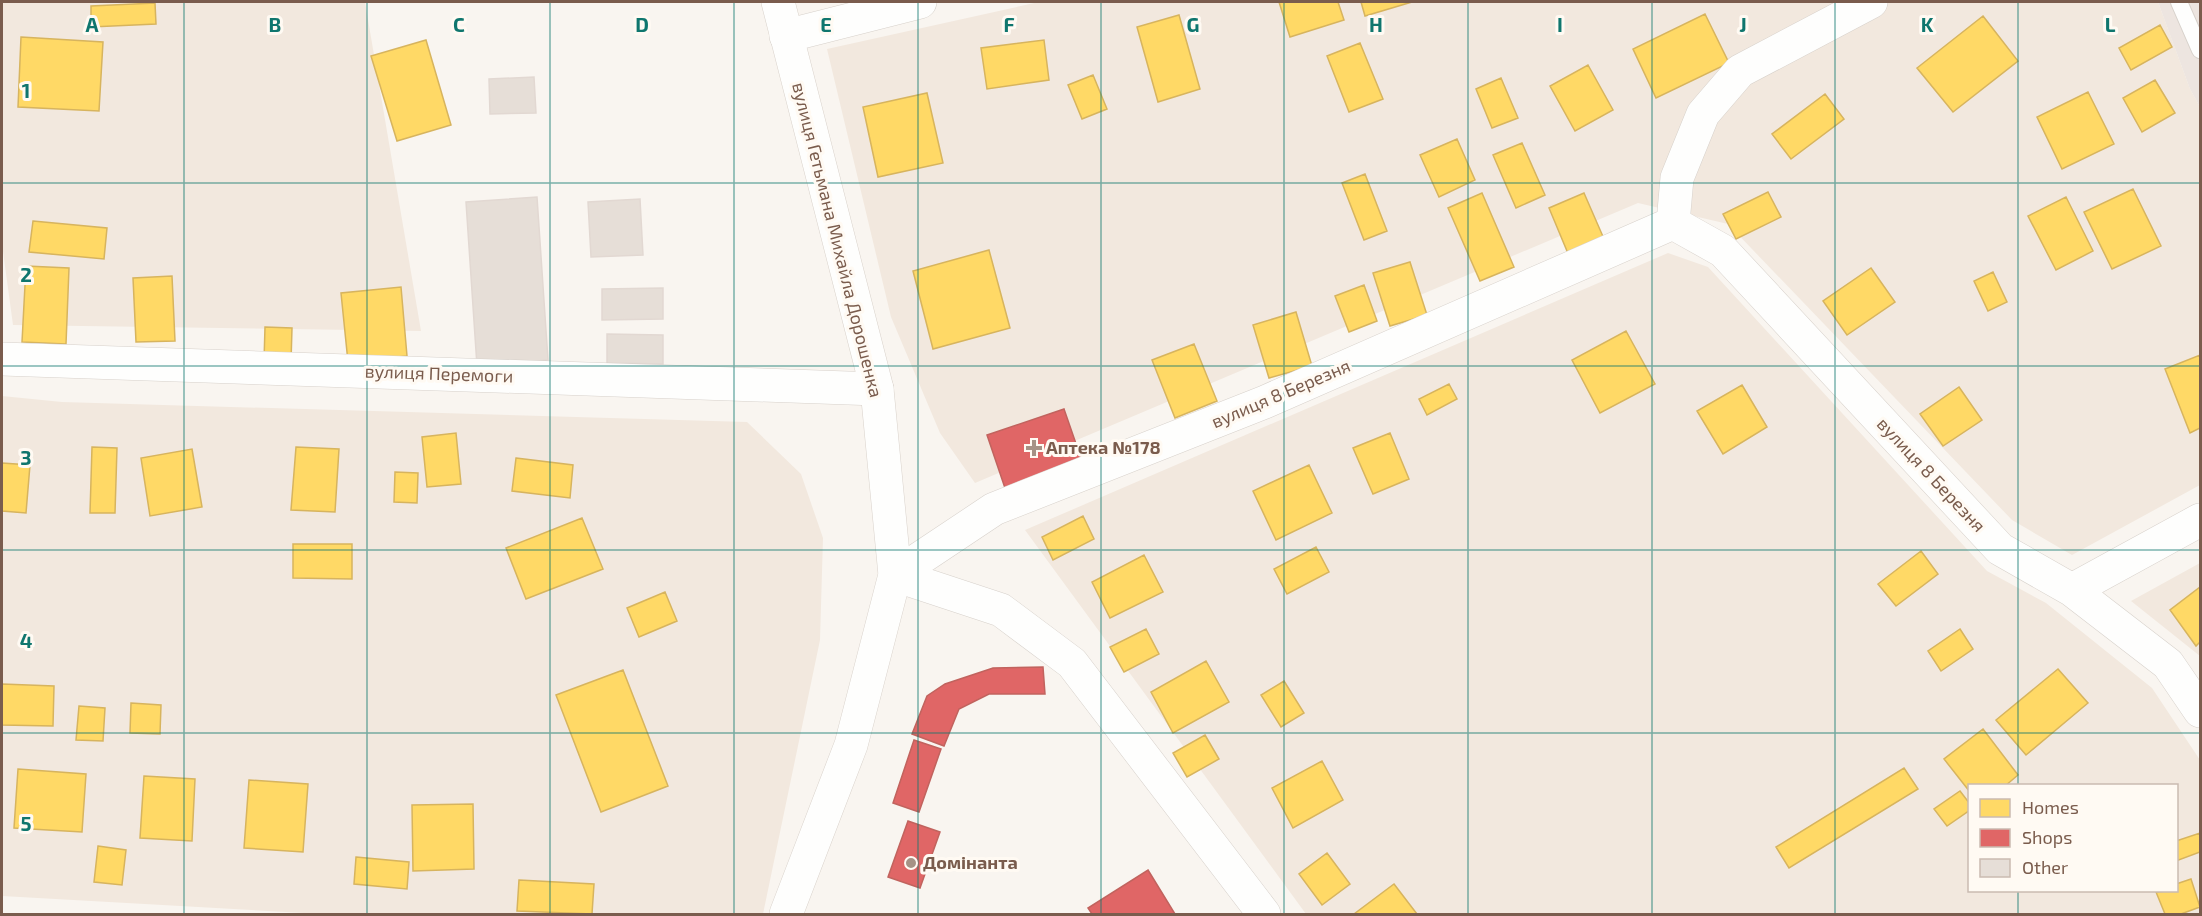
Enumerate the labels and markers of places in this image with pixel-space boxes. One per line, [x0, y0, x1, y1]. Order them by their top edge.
place label: Аптека №178 [1046, 436, 1161, 458]
marker: Аптека №178 [1027, 441, 1041, 455]
place label: Домінанта [923, 851, 1018, 873]
marker: Домінанта [904, 856, 918, 870]

